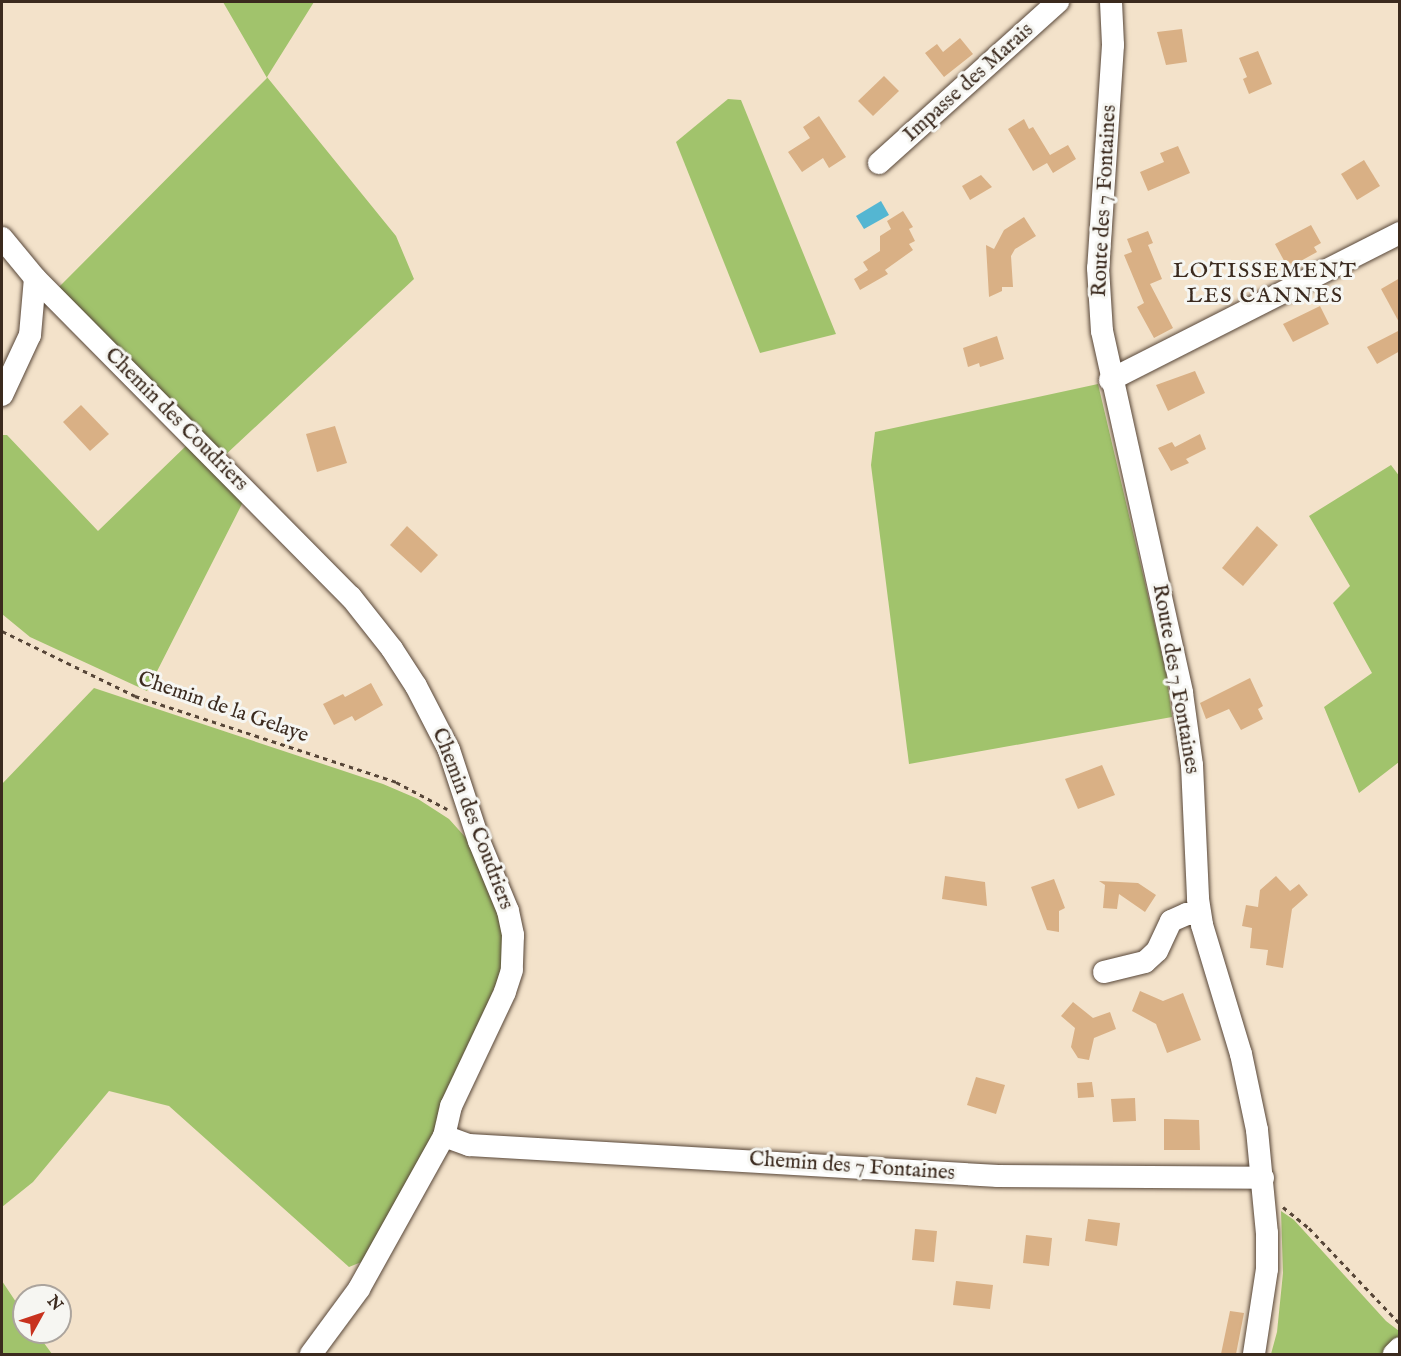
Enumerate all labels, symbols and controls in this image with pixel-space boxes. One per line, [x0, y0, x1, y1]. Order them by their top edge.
street label: Impasse des Marais [899, 18, 1039, 148]
street label: Route des 7 Fontaines [1087, 104, 1123, 298]
district label: LOTISSEMENT LES CANNES [1173, 258, 1357, 310]
street label: Chemin des Coudriers [99, 343, 253, 497]
street label: Route des 7 Fontaines [1146, 582, 1204, 776]
street label: Chemin de la Gelaye [134, 667, 312, 749]
street label: Chemin des Coudriers [426, 725, 518, 913]
street label: Chemin des 7 Fontaines [748, 1147, 956, 1187]
north arrow [12, 1284, 72, 1344]
text: N [42, 1292, 66, 1315]

